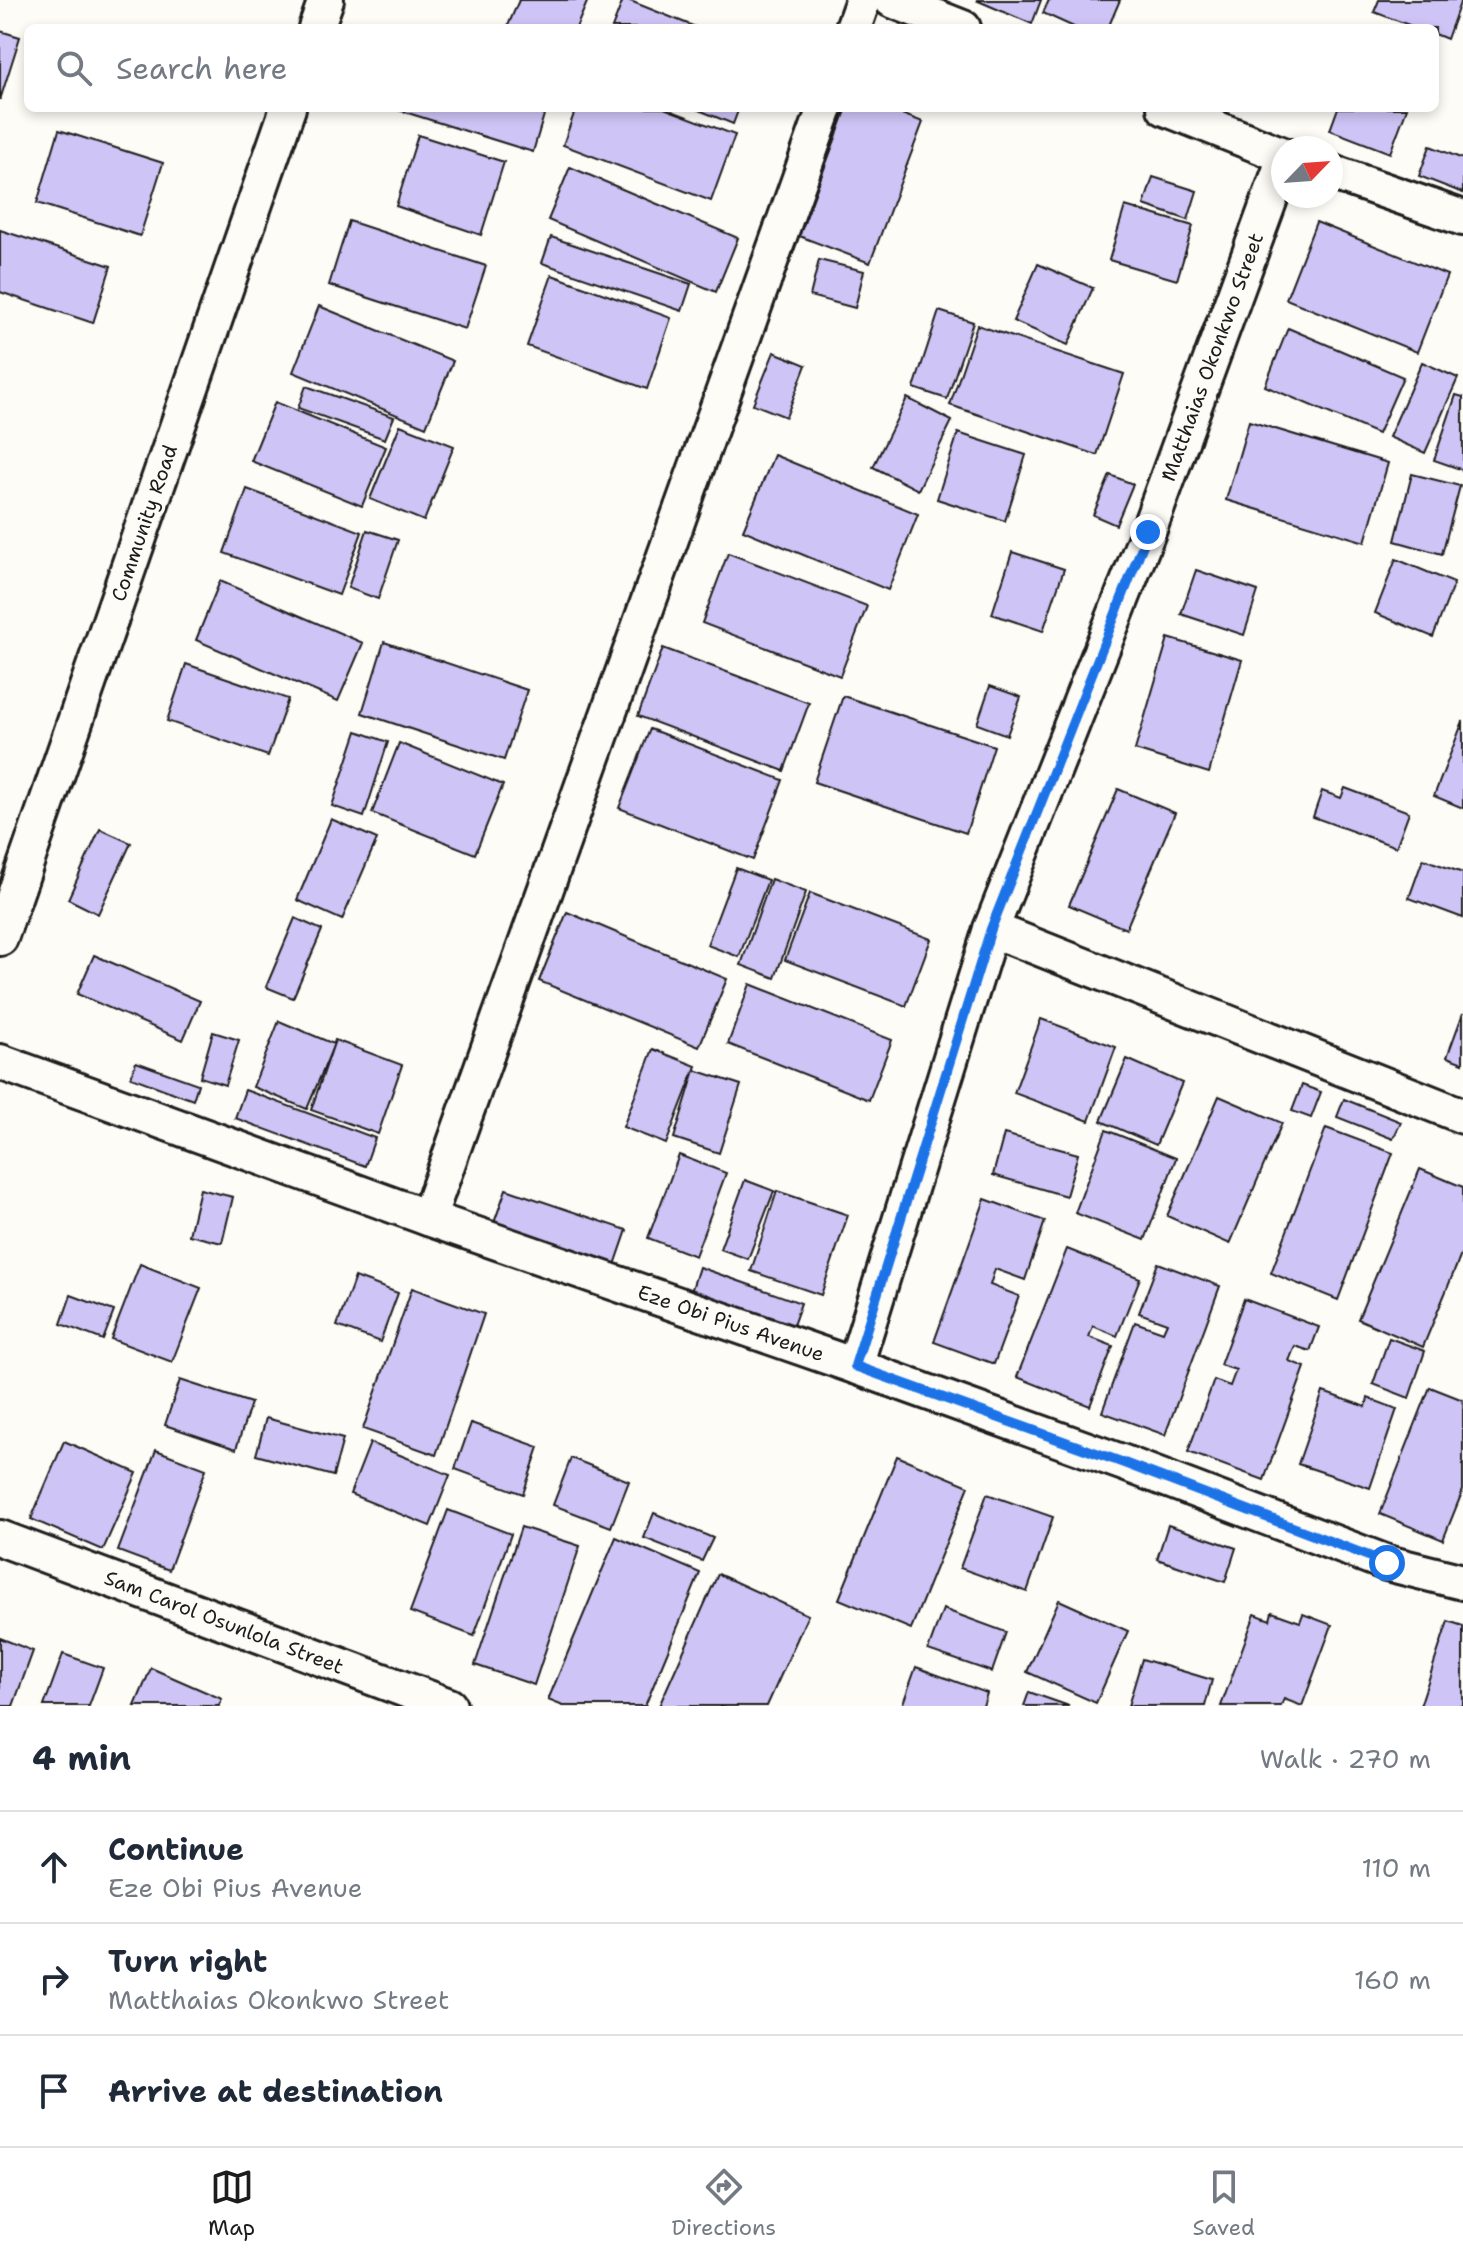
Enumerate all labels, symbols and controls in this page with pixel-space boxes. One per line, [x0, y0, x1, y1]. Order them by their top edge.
search box [24, 24, 1439, 112]
icon: search [52, 46, 96, 90]
text: Search here [116, 48, 287, 89]
north arrow [1271, 136, 1343, 208]
street label: Matthaias Okonkwo Street [1155, 229, 1269, 485]
street label: Community Road [105, 441, 183, 605]
route end [1130, 514, 1166, 550]
street label: Eze Obi Pius Avenue [634, 1279, 828, 1367]
route start [1369, 1545, 1405, 1581]
street label: Sam Carol Osunlola Street [101, 1564, 347, 1680]
text: 4 min [32, 1735, 131, 1781]
text: Walk · 270 m [1260, 1741, 1431, 1776]
text: Continue [108, 1829, 244, 1870]
icon: ahead [32, 1845, 76, 1889]
text: 110 m [1361, 1850, 1431, 1885]
text: Eze Obi Pius Avenue [108, 1870, 362, 1905]
text: Turn right [108, 1941, 267, 1982]
icon: right [32, 1957, 76, 2001]
text: 160 m [1354, 1962, 1431, 1997]
text: Matthaias Okonkwo Street [108, 1982, 449, 2017]
icon: arrive [32, 2069, 76, 2113]
text: Arrive at destination [108, 2071, 443, 2112]
tab: Map [208, 2165, 255, 2242]
tab: Directions [671, 2165, 776, 2242]
tab: Saved [1192, 2165, 1255, 2242]

